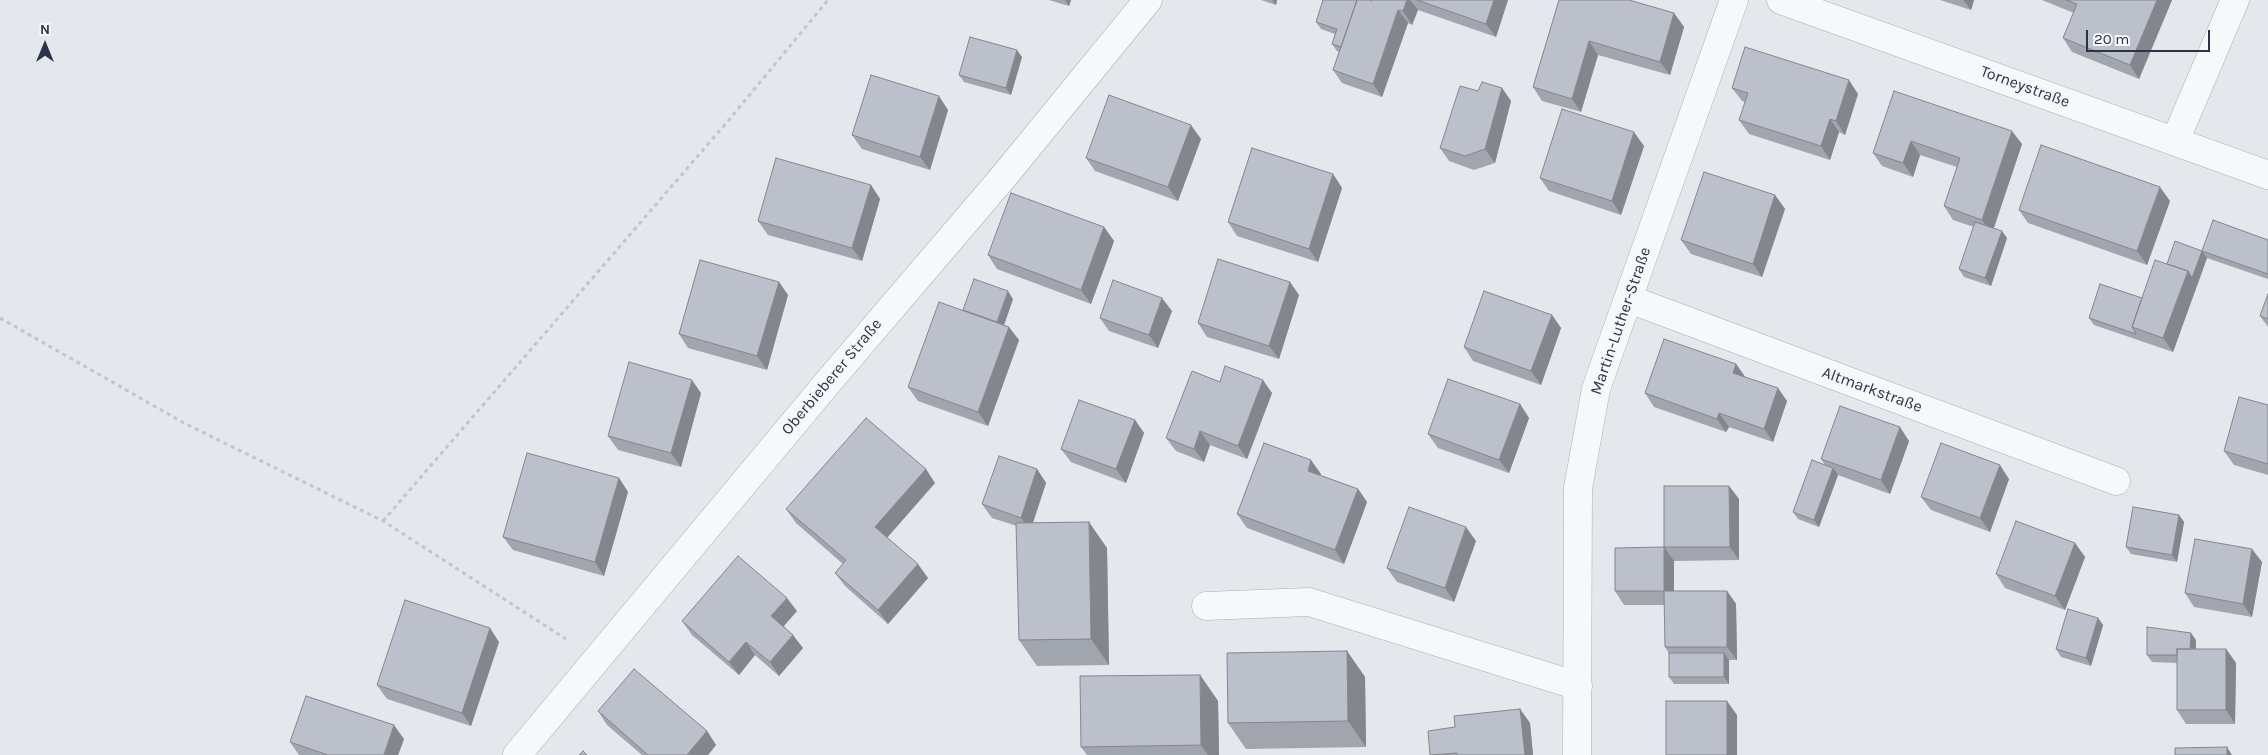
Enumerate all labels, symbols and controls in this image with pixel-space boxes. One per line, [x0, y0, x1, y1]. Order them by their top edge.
north arrow [20, 20, 70, 70]
scale bar [2088, 20, 2212, 52]
text: N [40, 21, 50, 38]
text: 20 m [2094, 30, 2129, 48]
street label: Torneystraße [1978, 62, 2072, 112]
street label: Martin-Luther-Straße [1587, 245, 1655, 397]
street label: Oberbieberer Straße [778, 315, 886, 439]
street label: Altmarkstraße [1819, 363, 1925, 417]

